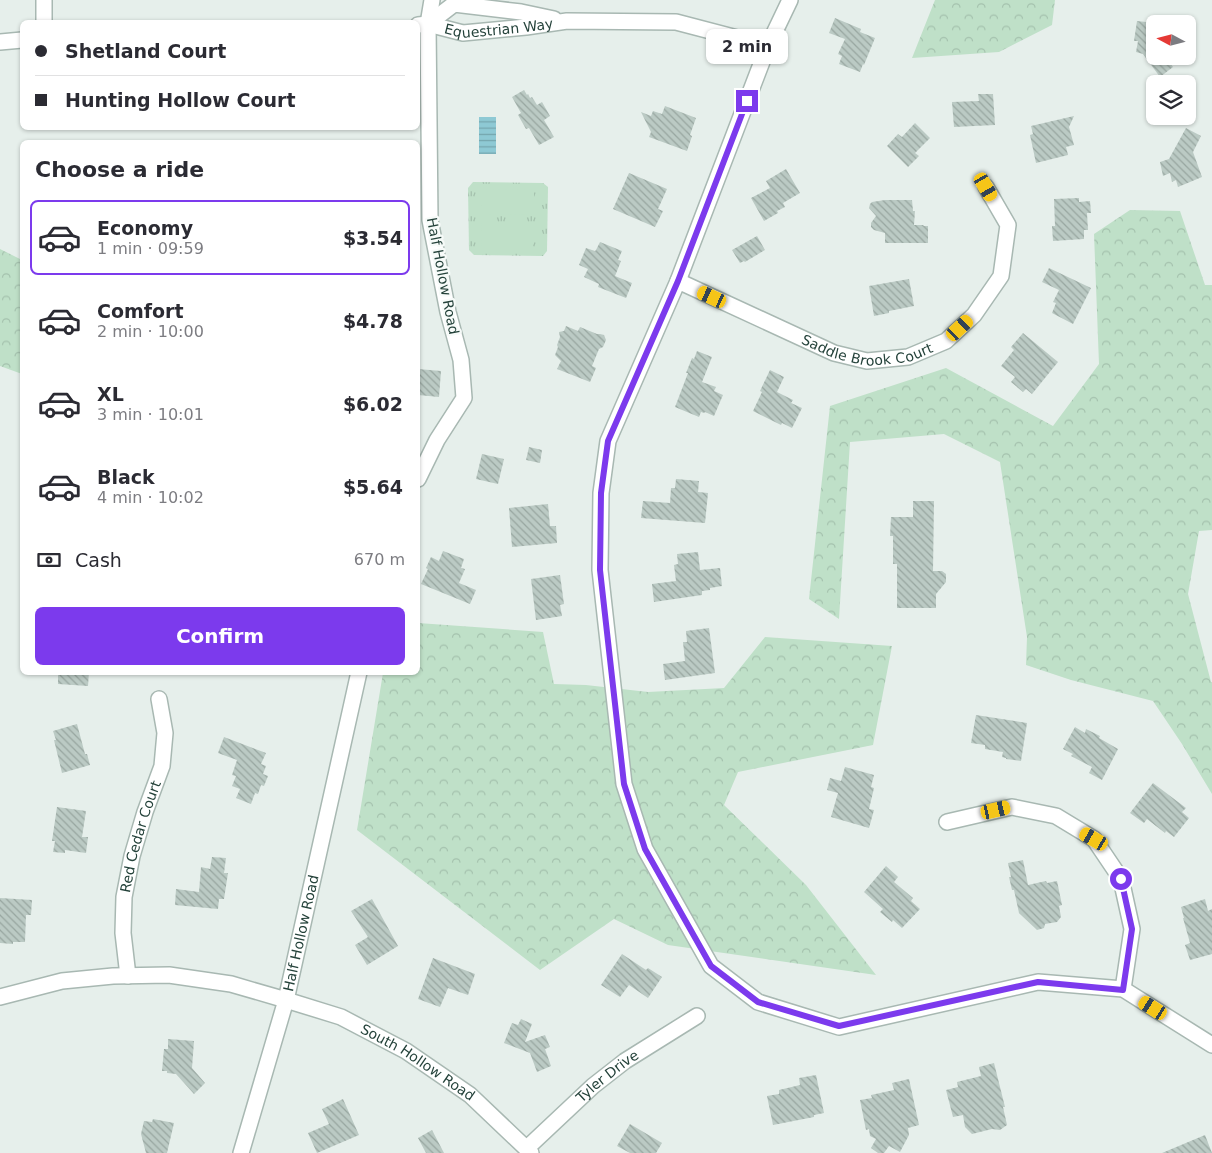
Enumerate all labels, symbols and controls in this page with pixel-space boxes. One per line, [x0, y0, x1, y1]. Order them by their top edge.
street label: Equestrian Way [443, 15, 554, 41]
north arrow [1146, 15, 1196, 65]
map controls [1146, 15, 1196, 125]
callout: 2 min [706, 28, 788, 64]
text: 2 min [722, 37, 772, 56]
text: Shetland Court [65, 40, 226, 62]
button: layers [1146, 75, 1196, 125]
text: Hunting Hollow Court [65, 89, 295, 111]
route end [736, 90, 758, 112]
text: Choose a ride [35, 157, 204, 182]
car [972, 170, 999, 204]
icon: car [37, 215, 82, 260]
street label: Half Hollow Road [424, 216, 462, 336]
text: Economy [97, 217, 193, 239]
text: $3.54 [343, 227, 403, 249]
text: 1 min · 09:59 [97, 239, 204, 258]
car [695, 284, 728, 310]
icon: car [37, 298, 82, 343]
text: Comfort [97, 300, 184, 322]
text: $4.78 [343, 310, 403, 332]
car [943, 312, 976, 344]
text: 2 min · 10:00 [97, 322, 204, 341]
street label: Saddle Brook Court [799, 331, 935, 369]
icon: car [37, 381, 82, 426]
text: XL [97, 383, 124, 405]
text: $6.02 [343, 393, 403, 415]
text: 3 min · 10:01 [97, 405, 204, 424]
icon: car [37, 464, 82, 509]
text: Black [97, 466, 155, 488]
text: $5.64 [343, 476, 403, 498]
text: 4 min · 10:02 [97, 488, 204, 507]
icon: cash [35, 546, 63, 574]
text: Cash [75, 549, 122, 571]
text: 670 m [354, 550, 405, 569]
button: Confirm [35, 607, 405, 665]
street label: Red Cedar Court [117, 778, 164, 894]
car [979, 799, 1012, 821]
car [1077, 825, 1110, 853]
route start [1110, 868, 1132, 890]
street label: Half Hollow Road [280, 873, 322, 993]
car [1136, 994, 1169, 1022]
street label: South Hollow Road [358, 1021, 478, 1104]
street label: Tyler Drive [572, 1047, 641, 1106]

